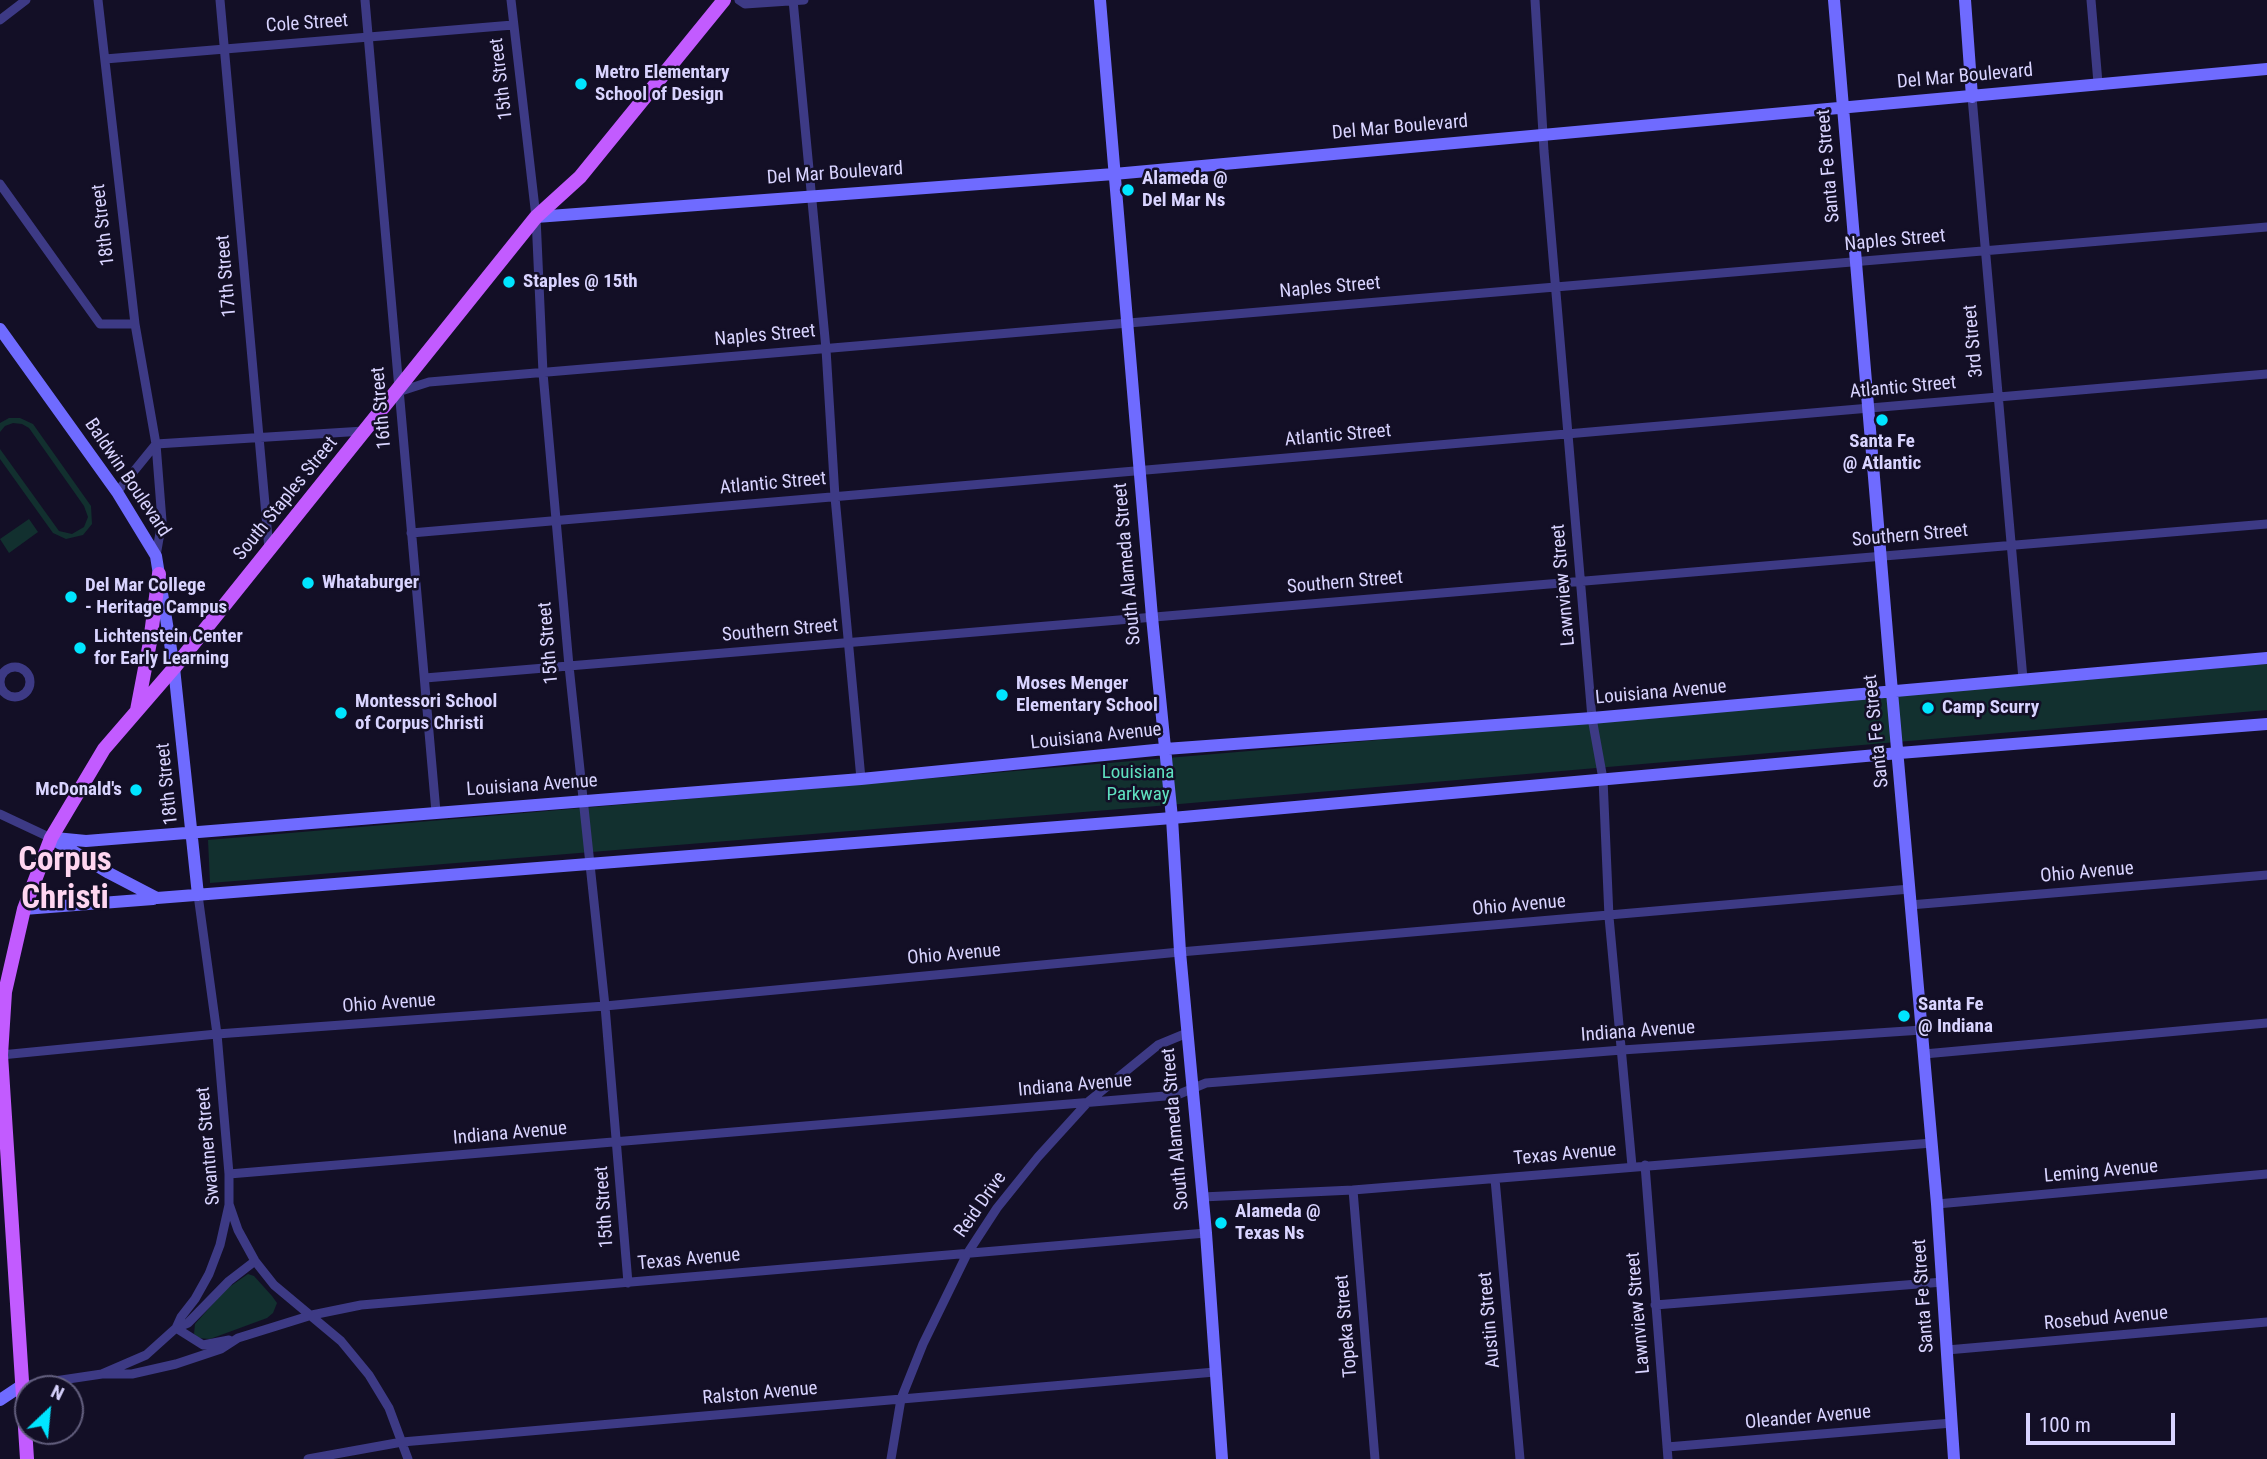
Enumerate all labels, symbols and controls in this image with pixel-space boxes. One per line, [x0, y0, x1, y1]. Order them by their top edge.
street label: Cole Street [265, 10, 349, 38]
street label: 15th Street [486, 37, 518, 121]
street label: Del Mar Boulevard [1896, 60, 2034, 94]
place label: Metro Elementary School of Design [595, 62, 730, 106]
marker: Metro Elementary School of Design [573, 76, 589, 92]
street label: Santa Fe Street [1813, 108, 1845, 224]
street label: Del Mar Boulevard [1331, 111, 1469, 145]
street label: Del Mar Boulevard [766, 158, 904, 190]
place label: Alameda @ Del Mar Ns [1142, 168, 1228, 212]
marker: Alameda @ Del Mar Ns [1120, 182, 1136, 198]
street label: 18th Street [88, 183, 120, 267]
street label: Naples Street [1844, 225, 1946, 257]
street label: 17th Street [212, 234, 242, 318]
place label: Staples @ 15th [523, 271, 638, 293]
street label: Naples Street [1279, 272, 1381, 304]
marker: Staples @ 15th [501, 274, 517, 290]
street label: 3rd Street [1959, 303, 1989, 379]
street label: Naples Street [714, 320, 816, 352]
street label: 16th Street [367, 366, 397, 450]
street label: Atlantic Street [1849, 372, 1957, 404]
marker: Santa Fe @ Atlantic [1874, 412, 1890, 428]
street label: Baldwin Boulevard [79, 414, 175, 542]
street label: Atlantic Street [1284, 420, 1392, 452]
place label: Santa Fe @ Atlantic [1843, 431, 1921, 475]
street label: South Staples Street [229, 433, 343, 565]
street label: Atlantic Street [719, 468, 827, 500]
street label: South Alameda Street [1110, 482, 1146, 646]
street label: Southern Street [1851, 520, 1969, 552]
street label: Lawnview Street [1547, 523, 1581, 647]
street label: Southern Street [1286, 567, 1404, 599]
place label: Whataburger [322, 572, 419, 594]
place label: Del Mar College - Heritage Campus [85, 575, 227, 619]
marker: Whataburger [300, 575, 316, 591]
marker: Del Mar College - Heritage Campus [63, 589, 79, 605]
street label: 15th Street [534, 601, 564, 685]
street label: Southern Street [721, 615, 839, 647]
place label: Lichtenstein Center for Early Learning [94, 626, 243, 670]
marker: Lichtenstein Center for Early Learning [72, 640, 88, 656]
place label: Moses Menger Elementary School [1016, 673, 1158, 717]
street label: Santa Fe Street [1860, 673, 1894, 789]
street label: Louisiana Avenue [1594, 676, 1728, 710]
marker: Moses Menger Elementary School [994, 687, 1010, 703]
place label: Montessori School of Corpus Christi [355, 691, 497, 735]
place label: Camp Scurry [1942, 697, 2039, 719]
marker: Camp Scurry [1920, 700, 1936, 716]
marker: Montessori School of Corpus Christi [333, 705, 349, 721]
street label: Louisiana Avenue [1029, 719, 1163, 755]
street label: 18th Street [152, 742, 184, 826]
park label: Louisiana Parkway [1102, 762, 1174, 806]
street label: Louisiana Avenue [466, 770, 598, 802]
place label: McDonald's [35, 779, 122, 801]
marker: McDonald's [128, 782, 144, 798]
district label: Corpus Christi [18, 842, 112, 920]
street label: Ohio Avenue [2039, 858, 2135, 888]
street label: Ohio Avenue [1471, 891, 1567, 921]
street label: Ohio Avenue [906, 940, 1002, 970]
street label: Ohio Avenue [342, 989, 436, 1019]
place label: Santa Fe @ Indiana [1918, 994, 1993, 1038]
marker: Santa Fe @ Indiana [1896, 1008, 1912, 1024]
street label: Indiana Avenue [1580, 1017, 1696, 1047]
street label: South Alameda Street [1158, 1047, 1194, 1211]
street label: Indiana Avenue [1017, 1070, 1133, 1102]
street label: Swantner Street [192, 1086, 226, 1206]
street label: Indiana Avenue [452, 1118, 568, 1150]
street label: Texas Avenue [1513, 1139, 1617, 1171]
street label: Leming Avenue [2043, 1156, 2159, 1188]
street label: 15th Street [591, 1165, 619, 1249]
street label: Reid Drive [950, 1168, 1012, 1242]
place label: Alameda @ Texas Ns [1235, 1201, 1321, 1245]
marker: Alameda @ Texas Ns [1213, 1215, 1229, 1231]
street label: Santa Fe Street [1909, 1238, 1939, 1354]
street label: Texas Avenue [637, 1244, 741, 1276]
street label: Lawnview Street [1622, 1251, 1656, 1375]
street label: Austin Street [1474, 1271, 1506, 1369]
street label: Topeka Street [1331, 1274, 1363, 1378]
street label: Rosebud Avenue [2043, 1302, 2169, 1336]
north arrow [14, 1375, 84, 1445]
street label: Ralston Avenue [702, 1378, 818, 1410]
text: N [47, 1380, 68, 1405]
scale bar [2029, 1400, 2178, 1444]
street label: Oleander Avenue [1744, 1401, 1872, 1435]
text: 100 m [2039, 1413, 2091, 1437]

